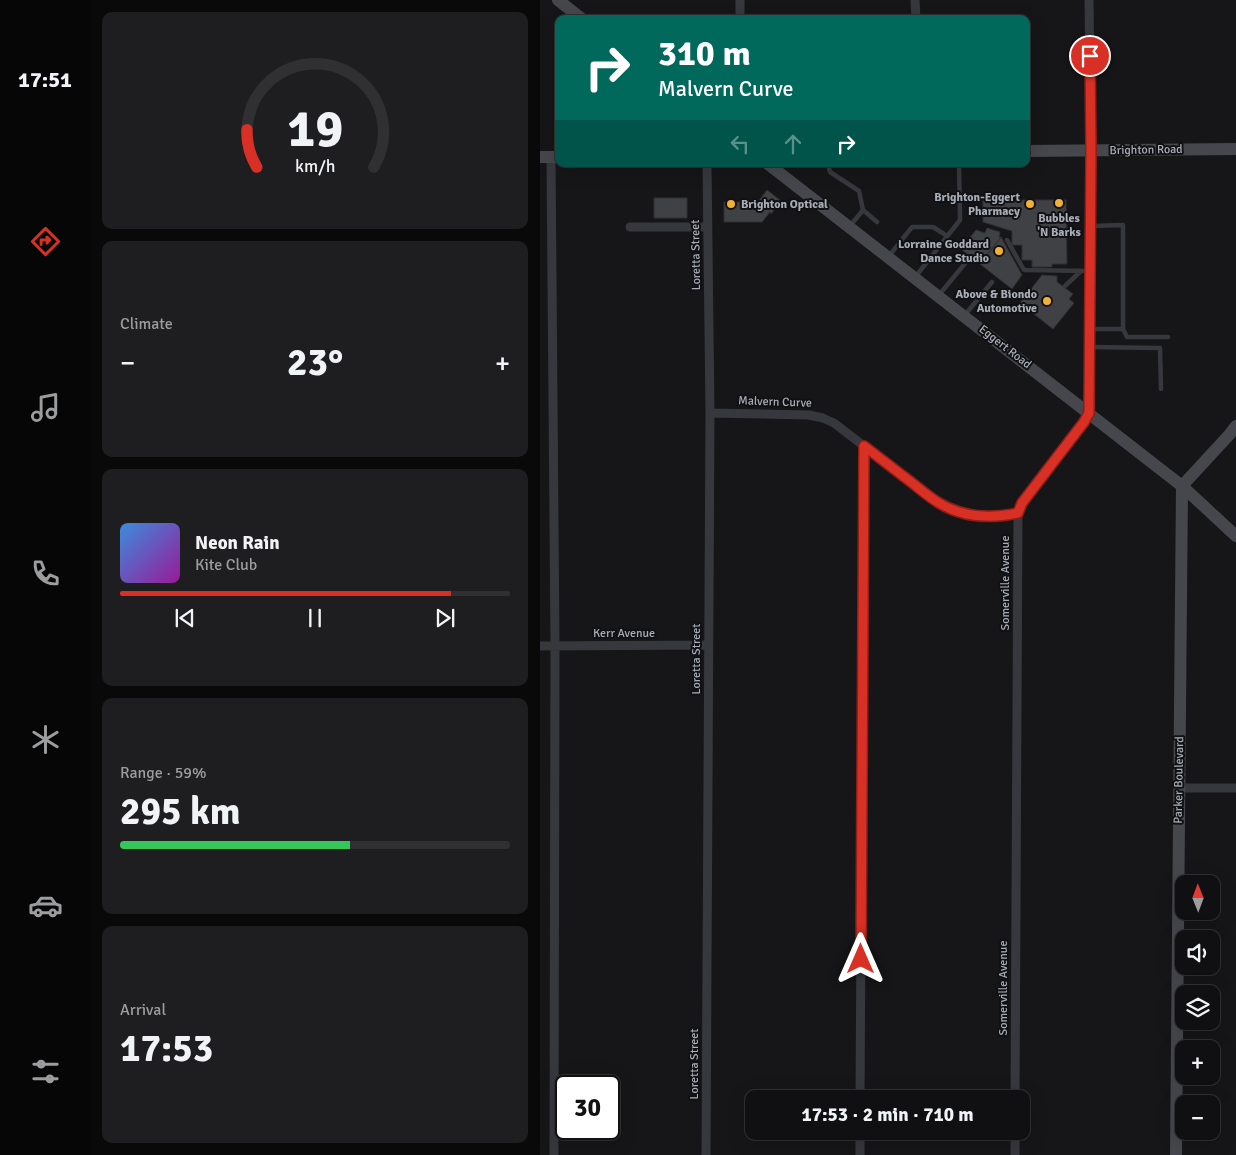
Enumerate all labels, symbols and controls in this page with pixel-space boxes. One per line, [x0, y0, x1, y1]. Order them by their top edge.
text: 310 m [658, 32, 751, 75]
icon: right [575, 35, 640, 100]
pin [1069, 35, 1111, 77]
icon: arrive [1076, 42, 1104, 70]
text: 17:51 [18, 66, 72, 93]
text: Malvern Curve [658, 75, 794, 102]
text: 19 [287, 97, 343, 161]
icon: left [726, 130, 754, 158]
icon: ahead [779, 130, 807, 158]
icon: right [832, 130, 860, 158]
street label: Brighton Road [1109, 142, 1183, 158]
text: km/h [295, 155, 335, 177]
place label: Brighton-Eggert Pharmacy [934, 190, 1020, 219]
place label: Brighton Optical [741, 197, 828, 212]
marker: Bubbles 'N Barks [1053, 197, 1065, 209]
marker: Brighton Optical [725, 198, 737, 210]
marker: Brighton-Eggert Pharmacy [1024, 198, 1036, 210]
place label: Bubbles 'N Barks [1037, 211, 1082, 240]
street label: Loretta Street [688, 219, 704, 291]
icon: directions [28, 224, 63, 259]
place label: Lorraine Goddard Dance Studio [898, 237, 990, 266]
marker: Lorraine Goddard Dance Studio [993, 245, 1005, 257]
place label: Above & Biondo Automotive [955, 287, 1037, 316]
marker: Above & Biondo Automotive [1041, 295, 1053, 307]
text: Climate [120, 314, 173, 334]
street label: Eggert Road [976, 322, 1034, 372]
text: 23° [287, 339, 343, 386]
text: − [120, 346, 135, 380]
text: + [495, 346, 510, 380]
icon: music [28, 390, 63, 425]
street label: Malvern Curve [738, 393, 812, 411]
text: Neon Rain [195, 531, 280, 555]
street label: Somerville Avenue [998, 536, 1013, 630]
text: Kite Club [195, 555, 257, 575]
icon: phone [28, 556, 63, 591]
icon: previous [171, 604, 199, 632]
icon: pause [301, 604, 329, 632]
icon: next [431, 604, 459, 632]
street label: Loretta Street [689, 624, 704, 694]
street label: Kerr Avenue [593, 626, 655, 641]
icon: climate [28, 722, 63, 757]
street label: Parker Boulevard [1171, 736, 1187, 824]
text: Range · 59% [120, 763, 206, 783]
text: 295 km [120, 788, 241, 835]
north arrow [1175, 875, 1220, 920]
map controls [1175, 875, 1220, 1140]
icon: car [28, 888, 63, 923]
button: sound [1175, 930, 1220, 975]
position arrow [834, 932, 886, 984]
street label: Somerville Avenue [996, 941, 1011, 1035]
button: layers [1175, 985, 1220, 1030]
text: Arrival [120, 1000, 166, 1020]
text: 17:53 [120, 1025, 213, 1072]
street label: Loretta Street [687, 1029, 702, 1099]
button: + [1175, 1040, 1220, 1085]
icon: filters [28, 1054, 63, 1089]
speed limit sign: 30 [555, 1075, 620, 1140]
button: − [1175, 1095, 1220, 1140]
text: 17:53 · 2 min · 710 m [801, 1103, 974, 1127]

